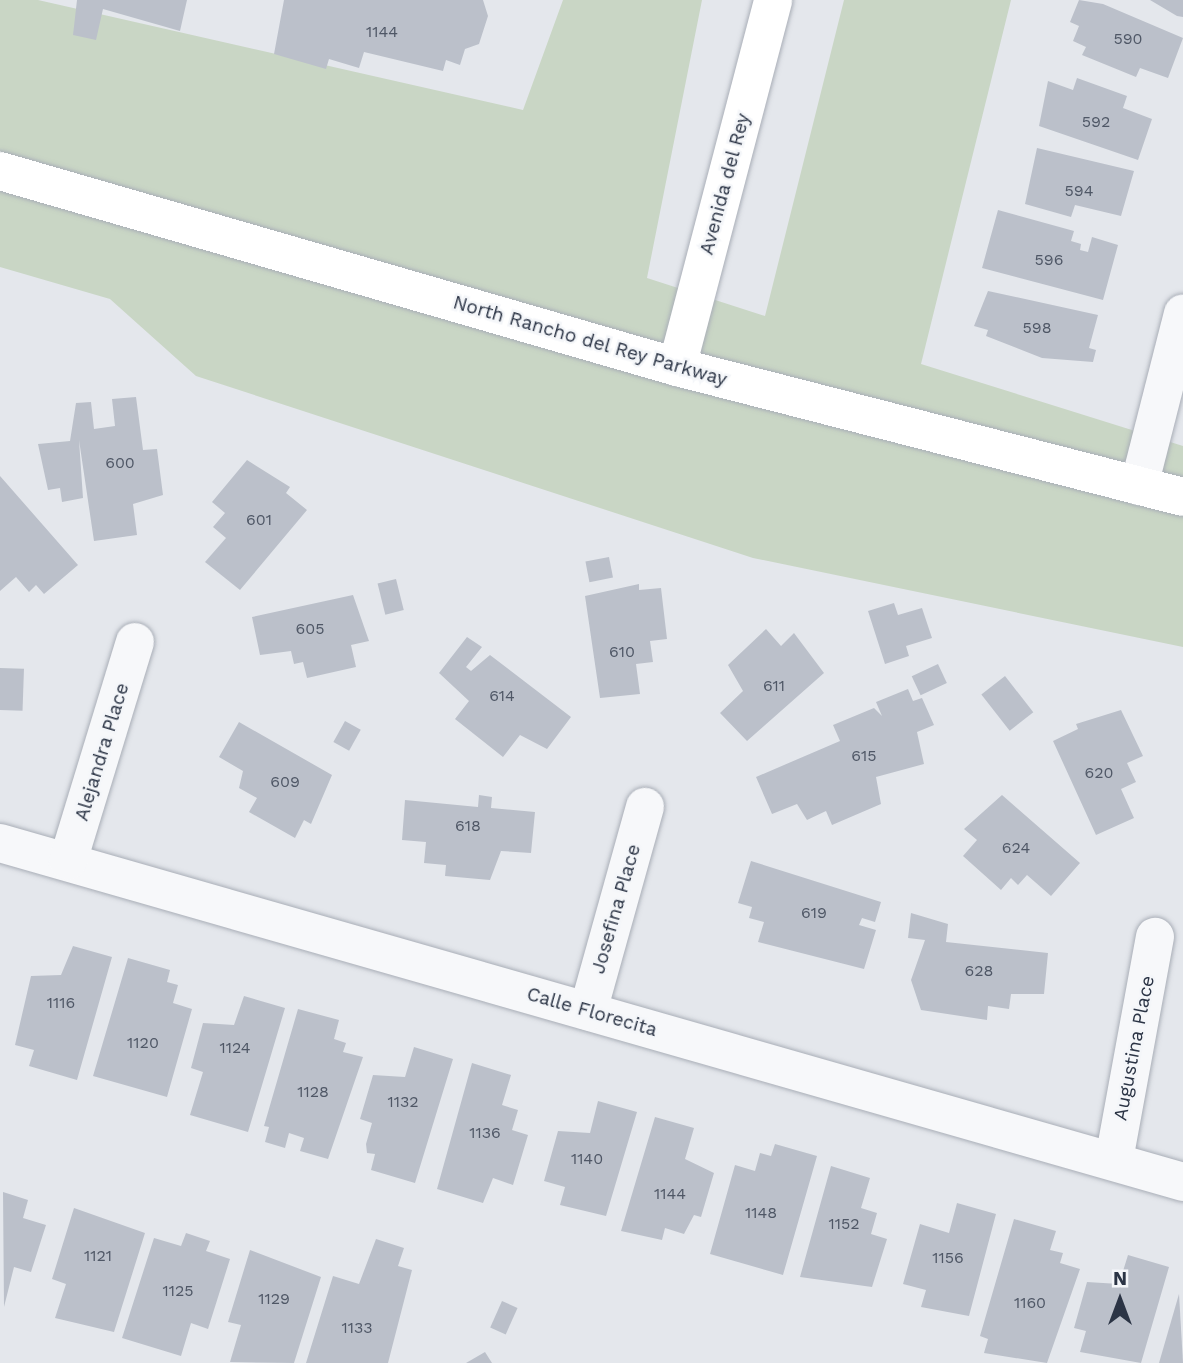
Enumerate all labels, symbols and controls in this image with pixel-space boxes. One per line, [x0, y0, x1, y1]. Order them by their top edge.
house number: 1144 [366, 22, 398, 42]
house number: 590 [1113, 29, 1143, 49]
street label: Avenida del Rey [695, 110, 755, 258]
house number: 592 [1082, 112, 1110, 132]
house number: 594 [1065, 181, 1093, 201]
house number: 596 [1035, 250, 1063, 270]
street label: North Rancho del Rey Parkway [450, 291, 730, 391]
house number: 598 [1022, 318, 1052, 338]
house number: 600 [105, 453, 135, 473]
house number: 601 [246, 510, 272, 530]
house number: 605 [296, 619, 324, 639]
house number: 610 [609, 642, 635, 662]
house number: 611 [763, 676, 785, 696]
street label: Alejandra Place [70, 680, 134, 824]
house number: 614 [489, 686, 515, 706]
house number: 615 [851, 746, 877, 766]
house number: 620 [1084, 763, 1114, 783]
house number: 609 [270, 772, 300, 792]
house number: 618 [455, 816, 481, 836]
house number: 624 [1002, 838, 1030, 858]
street label: Josefina Place [587, 841, 645, 977]
house number: 619 [801, 903, 827, 923]
house number: 628 [965, 961, 993, 981]
street label: Augustina Place [1109, 973, 1159, 1123]
street label: Calle Florecita [524, 983, 660, 1041]
house number: 1116 [47, 993, 75, 1013]
house number: 1120 [127, 1033, 159, 1053]
house number: 1124 [219, 1038, 251, 1058]
house number: 1128 [297, 1082, 329, 1102]
house number: 1132 [387, 1092, 419, 1112]
house number: 1136 [469, 1123, 501, 1143]
house number: 1140 [571, 1149, 603, 1169]
house number: 1144 [654, 1184, 686, 1204]
house number: 1148 [745, 1203, 777, 1223]
house number: 1152 [828, 1214, 860, 1234]
house number: 1121 [84, 1246, 112, 1266]
house number: 1156 [932, 1248, 964, 1268]
north arrow [1085, 1265, 1155, 1335]
text: N [1113, 1267, 1127, 1290]
house number: 1125 [162, 1281, 194, 1301]
house number: 1129 [258, 1289, 290, 1309]
house number: 1160 [1014, 1293, 1046, 1313]
house number: 1133 [341, 1318, 373, 1338]

